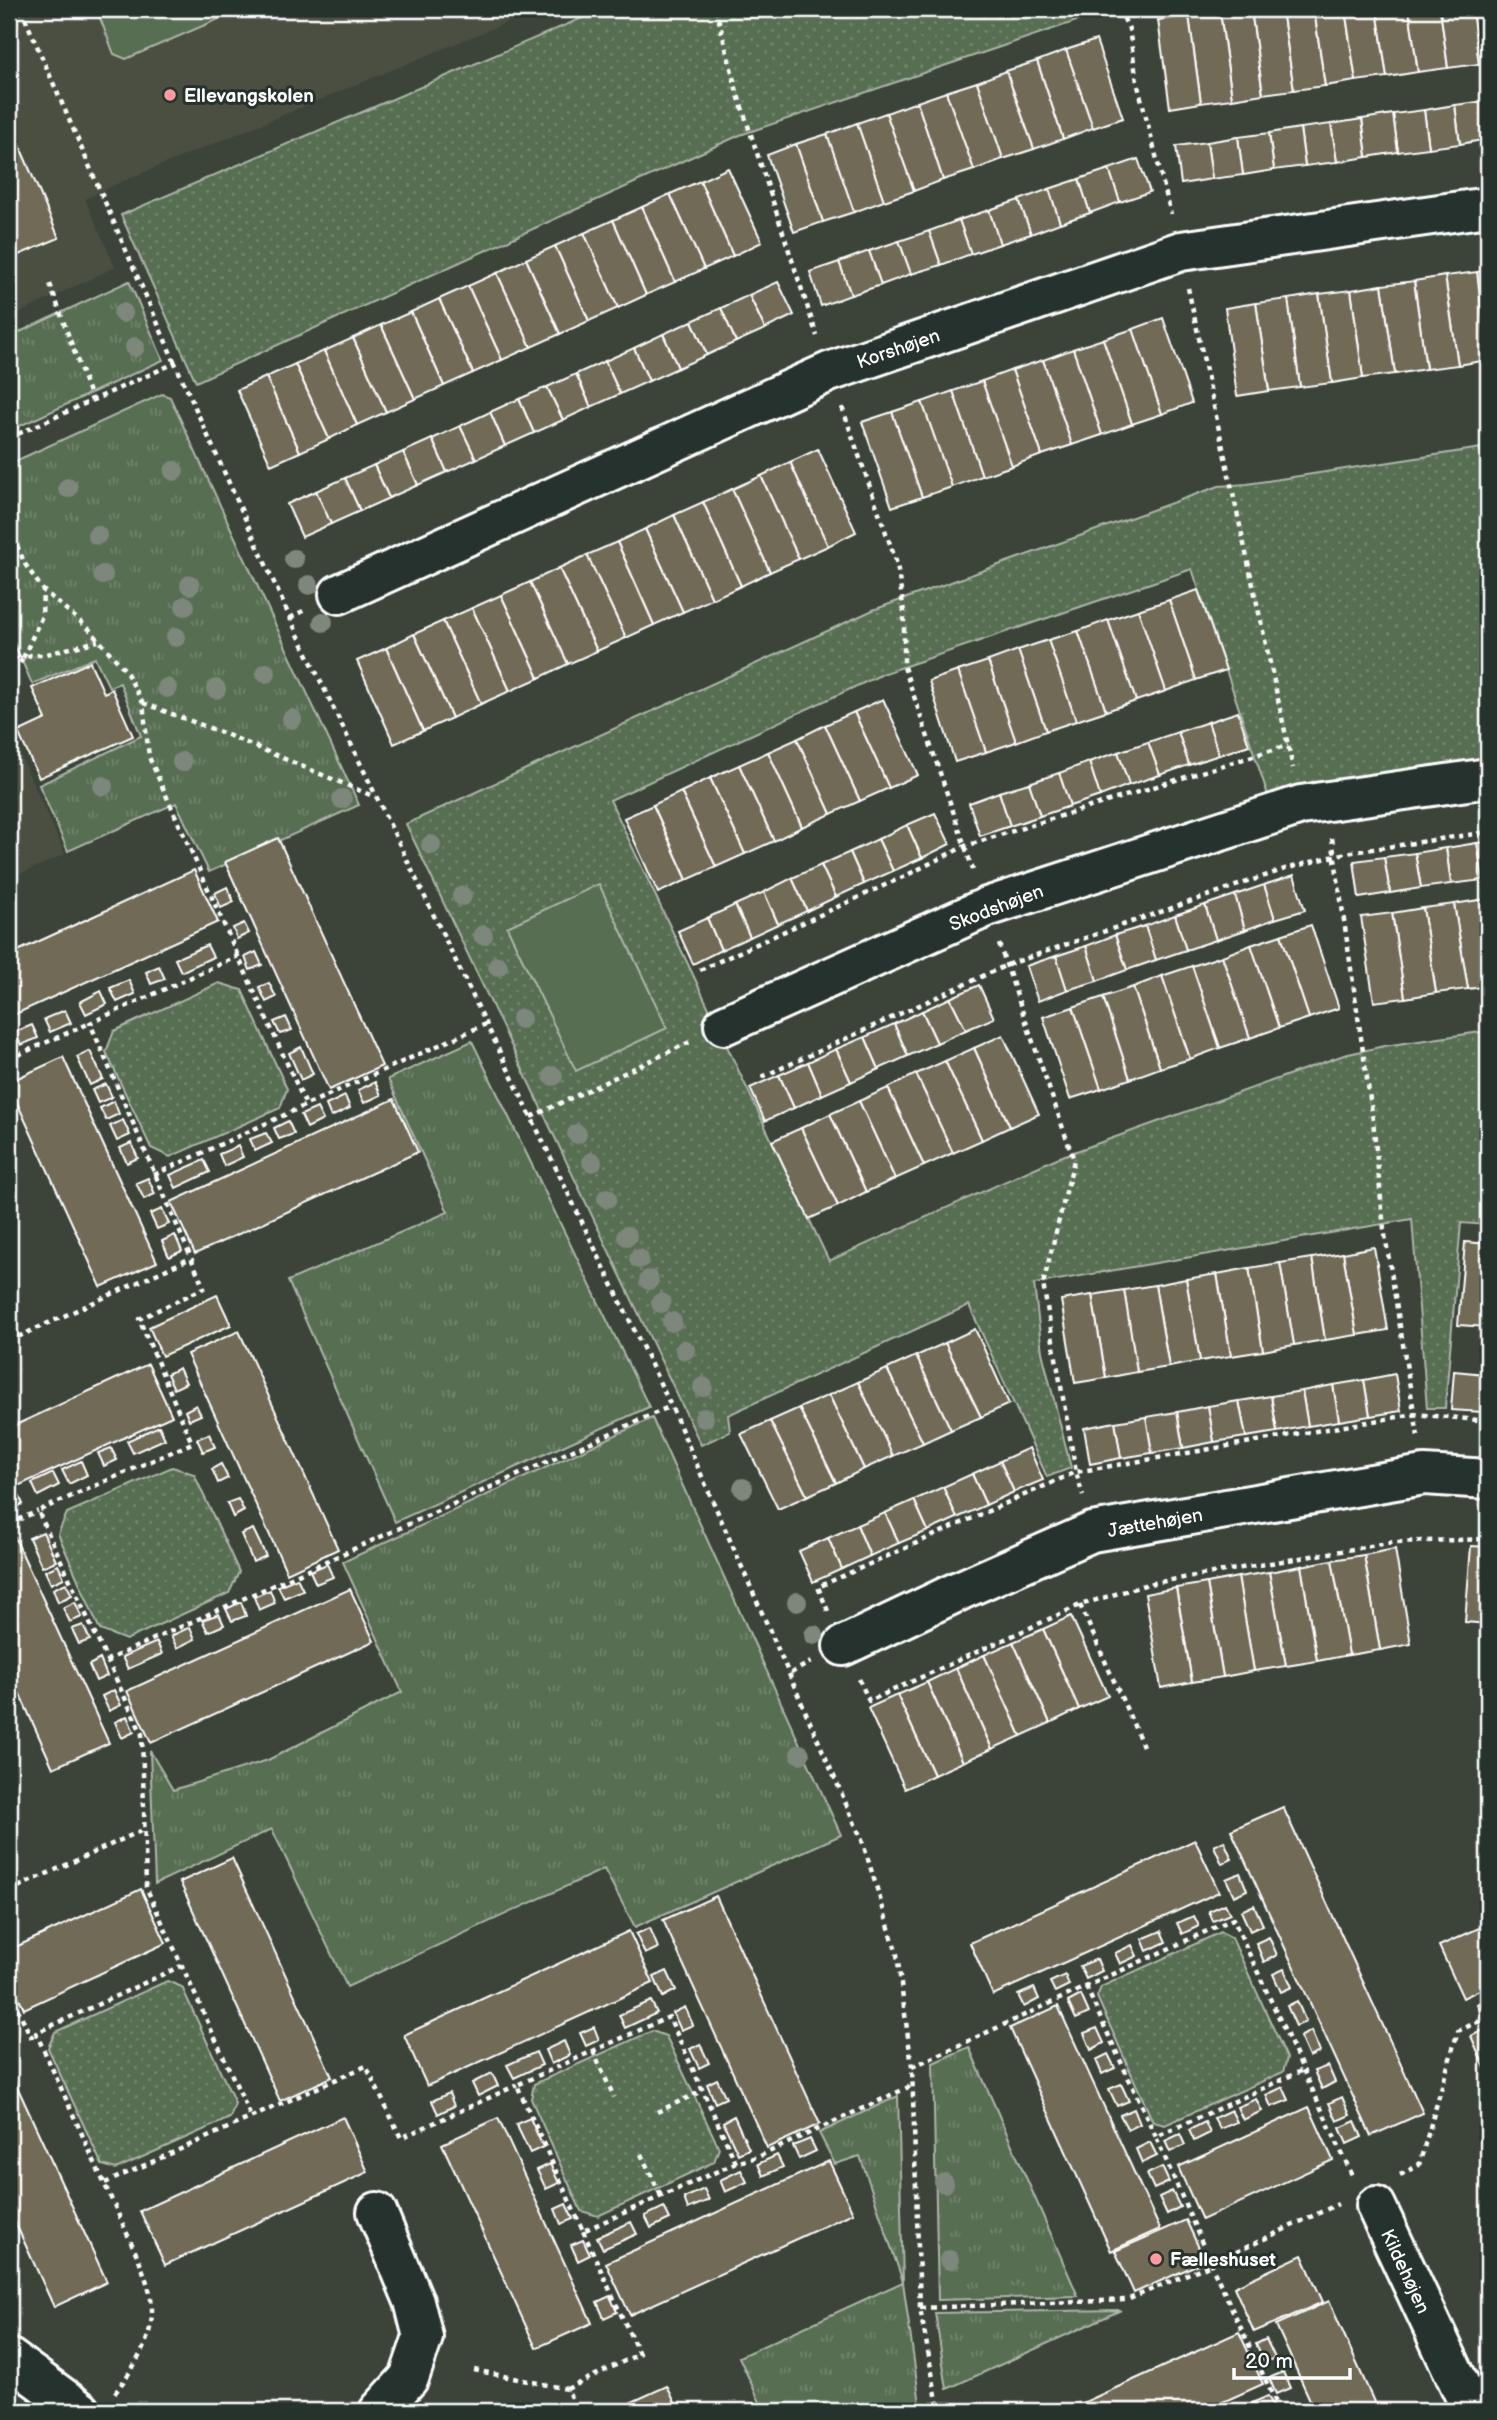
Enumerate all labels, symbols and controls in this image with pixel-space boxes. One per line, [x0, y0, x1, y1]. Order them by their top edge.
place label: Ellevangskolen [184, 85, 314, 108]
marker: Ellevangskolen [162, 87, 178, 103]
street label: Korshøjen [854, 324, 943, 374]
street label: Skodshøjen [946, 880, 1047, 937]
street label: Jættehøjen [1106, 1504, 1205, 1543]
street label: Kildehøjen [1375, 2226, 1434, 2317]
place label: Fælleshuset [1170, 2249, 1277, 2272]
marker: Fælleshuset [1148, 2251, 1164, 2267]
scale bar [1234, 2336, 1350, 2380]
text: 20 m [1245, 2349, 1293, 2374]

